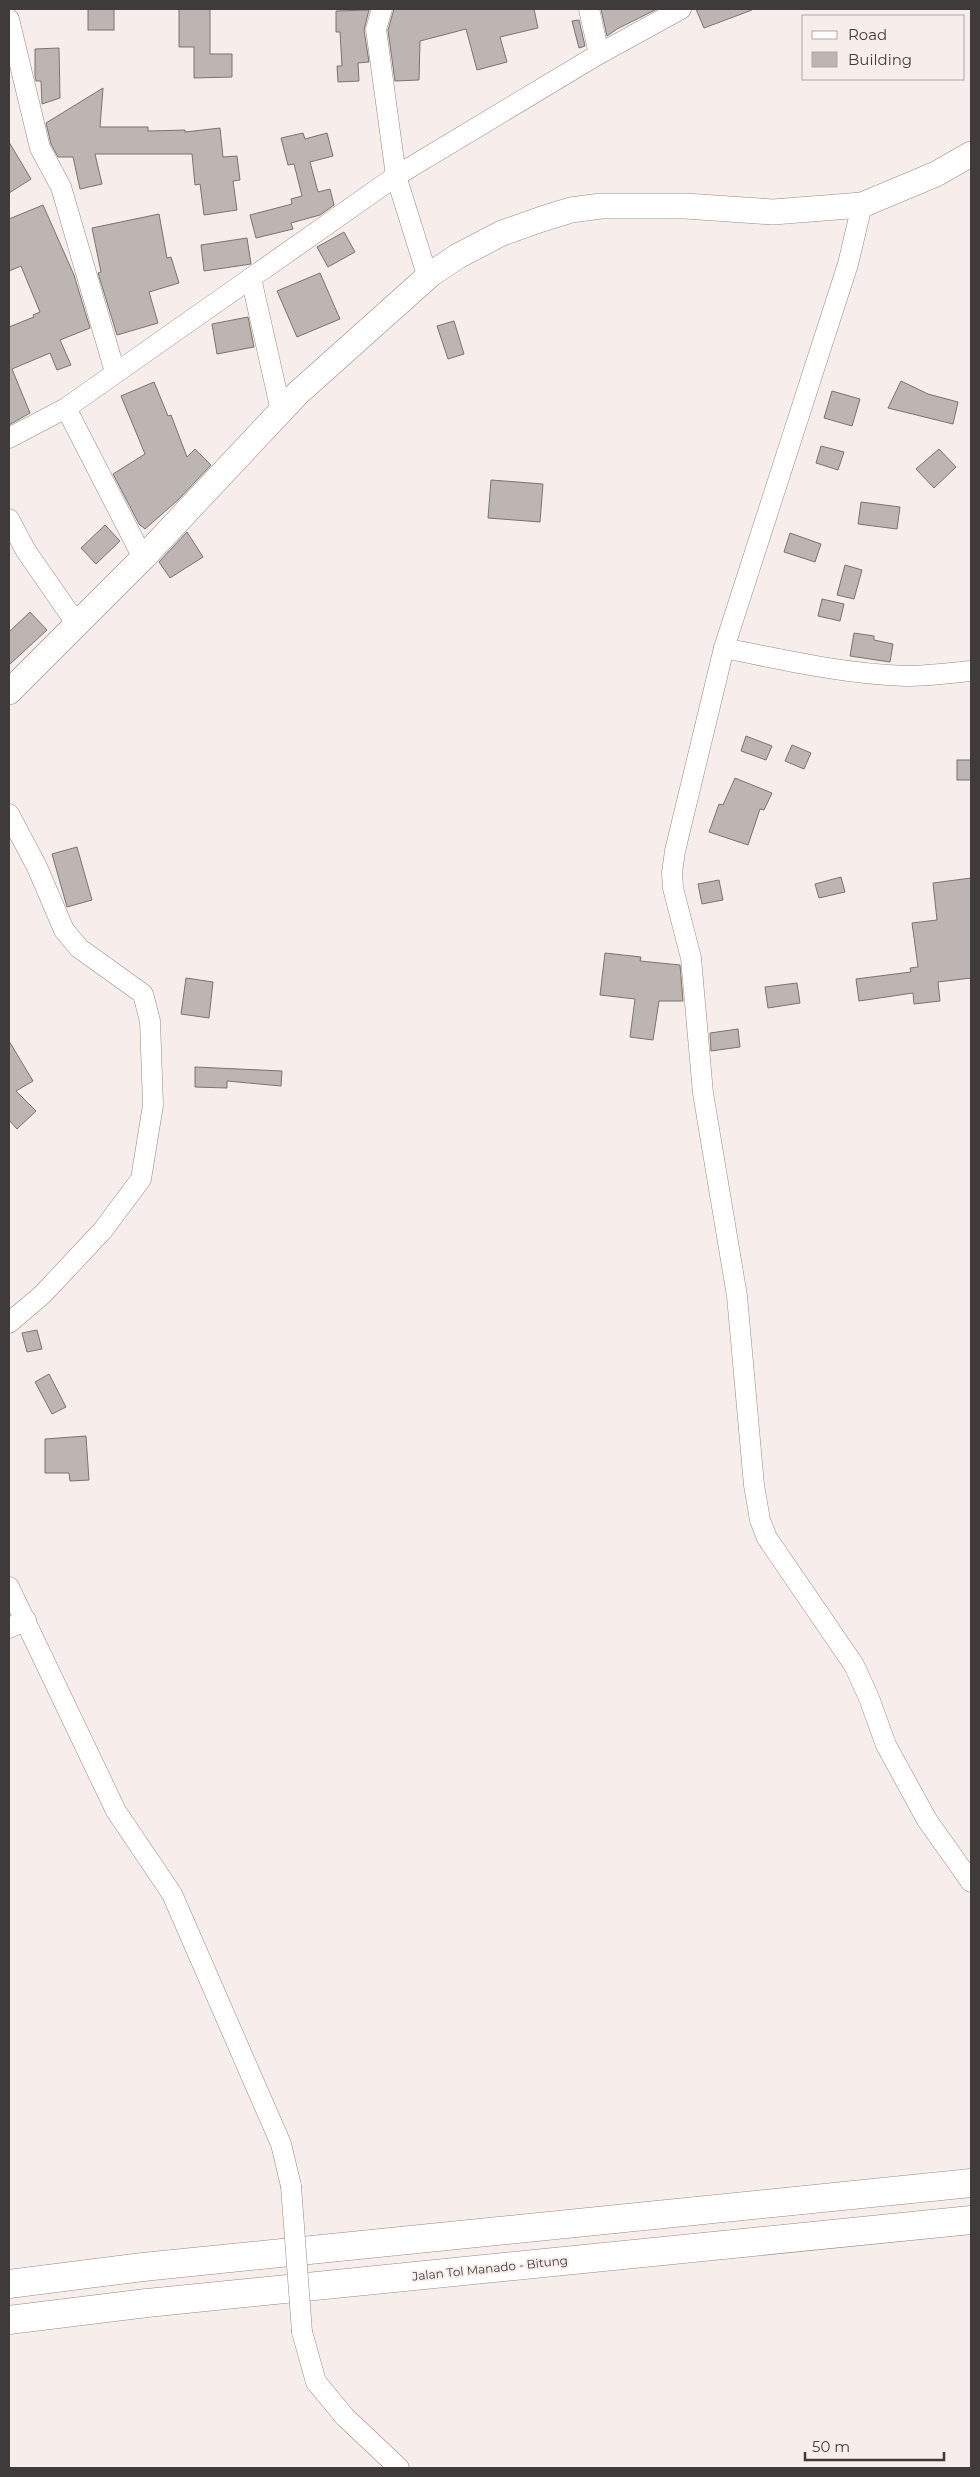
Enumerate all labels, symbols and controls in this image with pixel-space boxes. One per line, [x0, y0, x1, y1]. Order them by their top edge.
legend [802, 15, 965, 80]
text: Road [848, 25, 887, 44]
text: Building [848, 50, 912, 69]
street label: Jalan Tol Manado - Bitung [410, 2252, 569, 2284]
scale bar [805, 2430, 944, 2462]
text: 50 m [812, 2437, 850, 2456]

